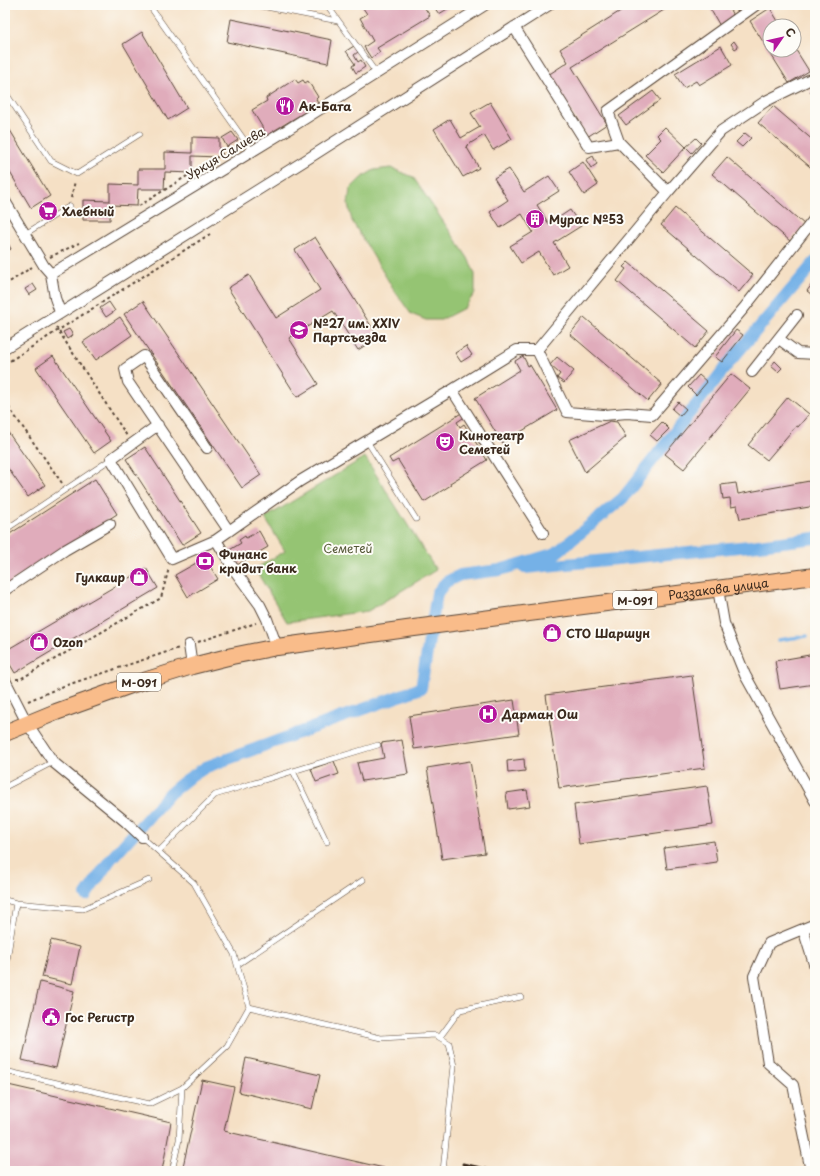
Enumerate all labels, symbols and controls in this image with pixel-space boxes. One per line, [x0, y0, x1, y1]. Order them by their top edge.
north arrow [762, 18, 802, 58]
text: С [781, 24, 800, 40]
restaurant icon: Ак-Бата [274, 95, 296, 117]
place label: Ак-Бата [299, 97, 352, 115]
street label: Уркуя Салиева [182, 122, 269, 184]
supermarket icon: Хлебный [37, 200, 59, 222]
place label: Хлебный [62, 202, 115, 220]
building icon: Мурас №53 [524, 208, 546, 230]
place label: Мурас №53 [549, 210, 624, 228]
place label: №27 им. XXIV Партсъезда [313, 314, 401, 346]
school or university icon: №27 им. XXIV Партсъезда [288, 319, 310, 341]
place label: Кинотеатр Семетей [459, 426, 525, 458]
theatre icon: Кинотеатр Семетей [434, 431, 456, 453]
park label: Семетей [323, 539, 373, 557]
place label: Финанс кридит банк [219, 545, 297, 577]
bank icon: Финанс кридит банк [194, 550, 216, 572]
shop icon: Гулкаир [128, 566, 150, 588]
place label: Гулкаир [76, 568, 125, 586]
street label: Раззакова улица [667, 573, 770, 604]
road number: М-091 [613, 591, 657, 609]
shop icon: СТО Шаршун [541, 622, 563, 644]
place label: СТО Шаршун [566, 624, 650, 642]
shop icon: Ozon [28, 631, 50, 653]
place label: Ozon [53, 633, 83, 651]
road number: М-091 [117, 673, 161, 691]
hospital icon: Дарман Ош [477, 703, 499, 725]
place label: Дарман Ош [501, 705, 578, 723]
public building icon: Гос Регистр [40, 1006, 62, 1028]
place label: Гос Регистр [65, 1008, 135, 1026]

